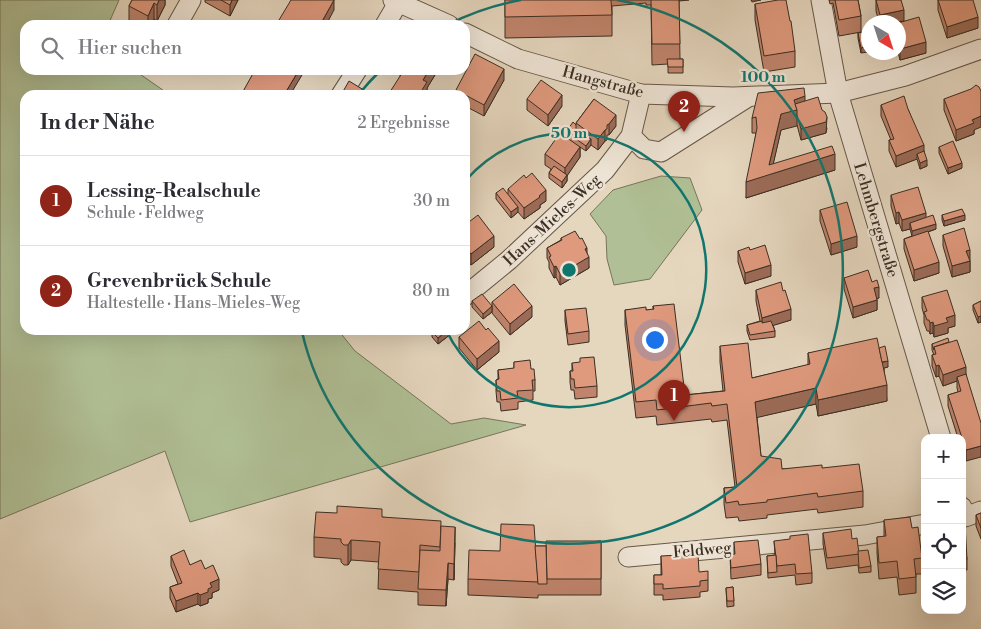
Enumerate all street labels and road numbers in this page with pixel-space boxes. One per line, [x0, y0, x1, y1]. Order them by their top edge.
street label: Hangstraße [560, 62, 646, 102]
street label: Lehmbergstraße [849, 160, 903, 280]
street label: Hans-Mieles-Weg [499, 169, 606, 270]
street label: Feldweg [672, 537, 733, 563]

